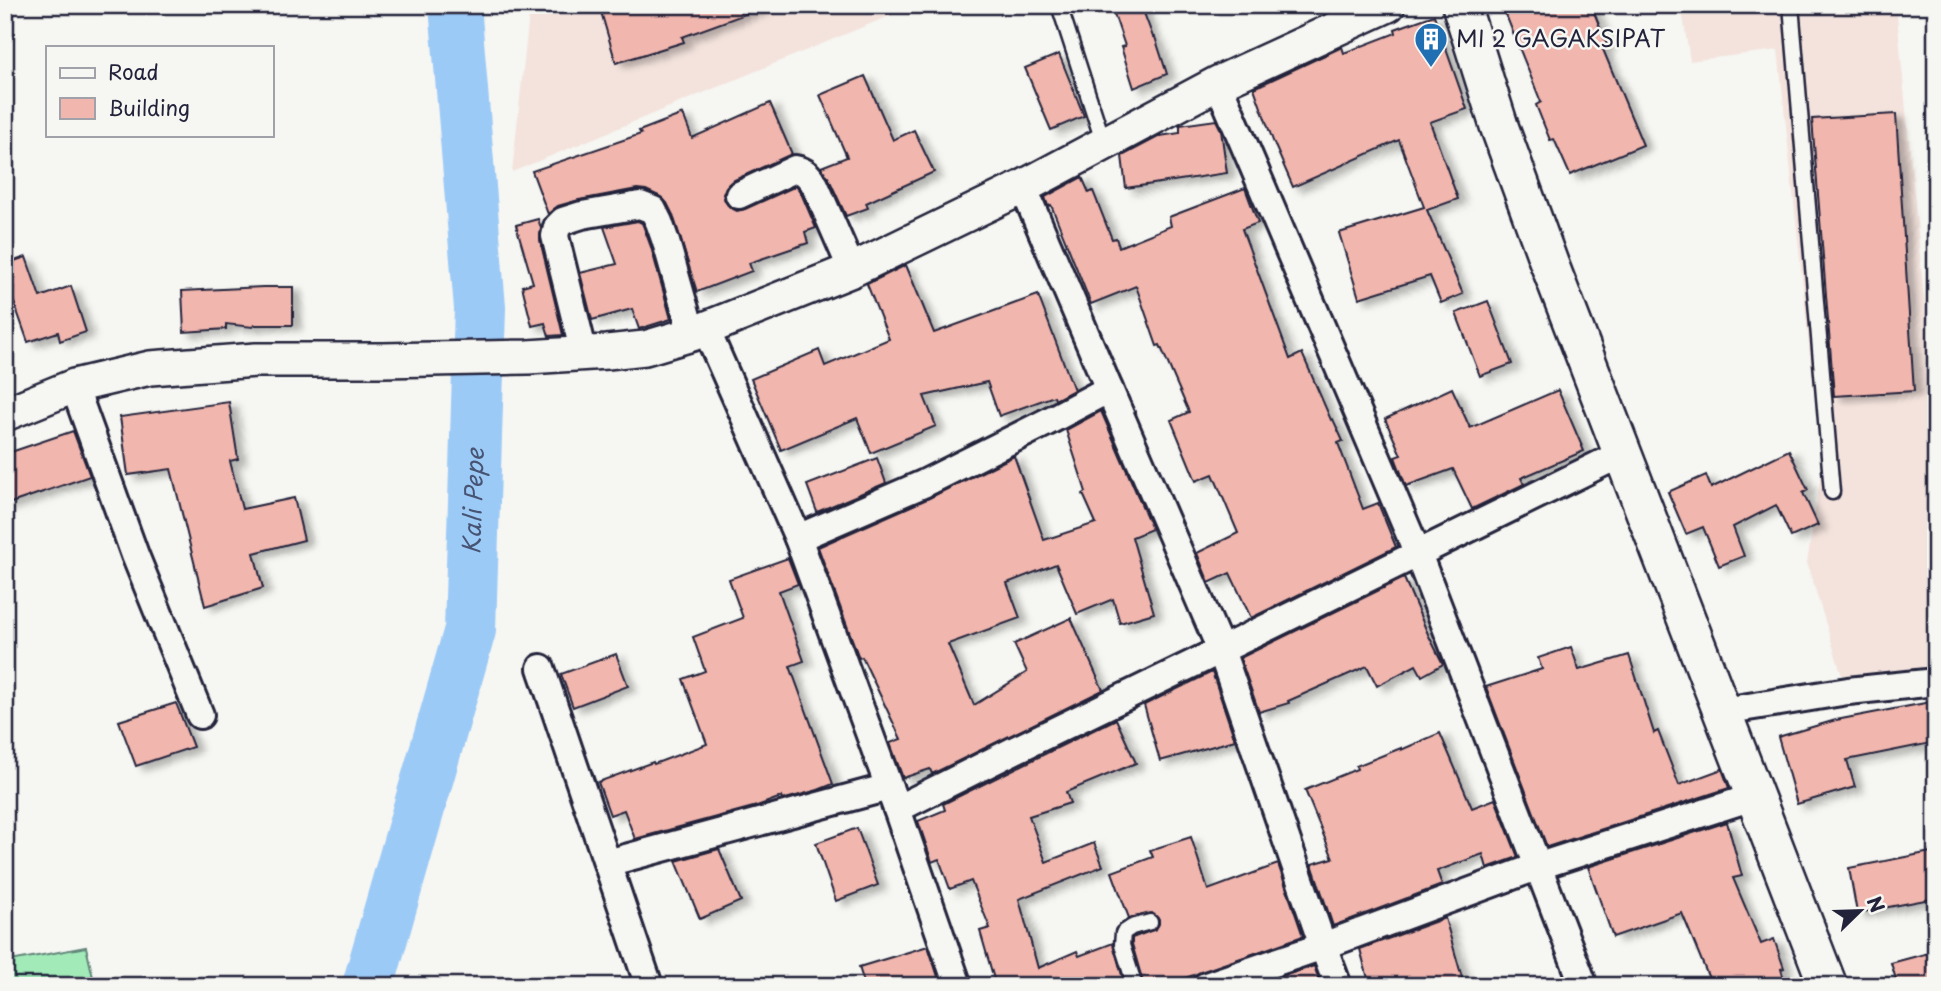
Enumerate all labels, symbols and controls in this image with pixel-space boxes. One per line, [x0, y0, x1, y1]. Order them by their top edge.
building icon: MI 2 GAGAKSIPAT [1412, 20, 1450, 69]
place label: MI 2 GAGAKSIPAT [1456, 20, 1666, 55]
legend [46, 46, 273, 136]
text: Road [108, 55, 159, 87]
text: Building [108, 91, 190, 123]
water label: Kali Pepe [452, 447, 492, 555]
north arrow [1826, 876, 1896, 946]
text: N [1861, 892, 1892, 916]

